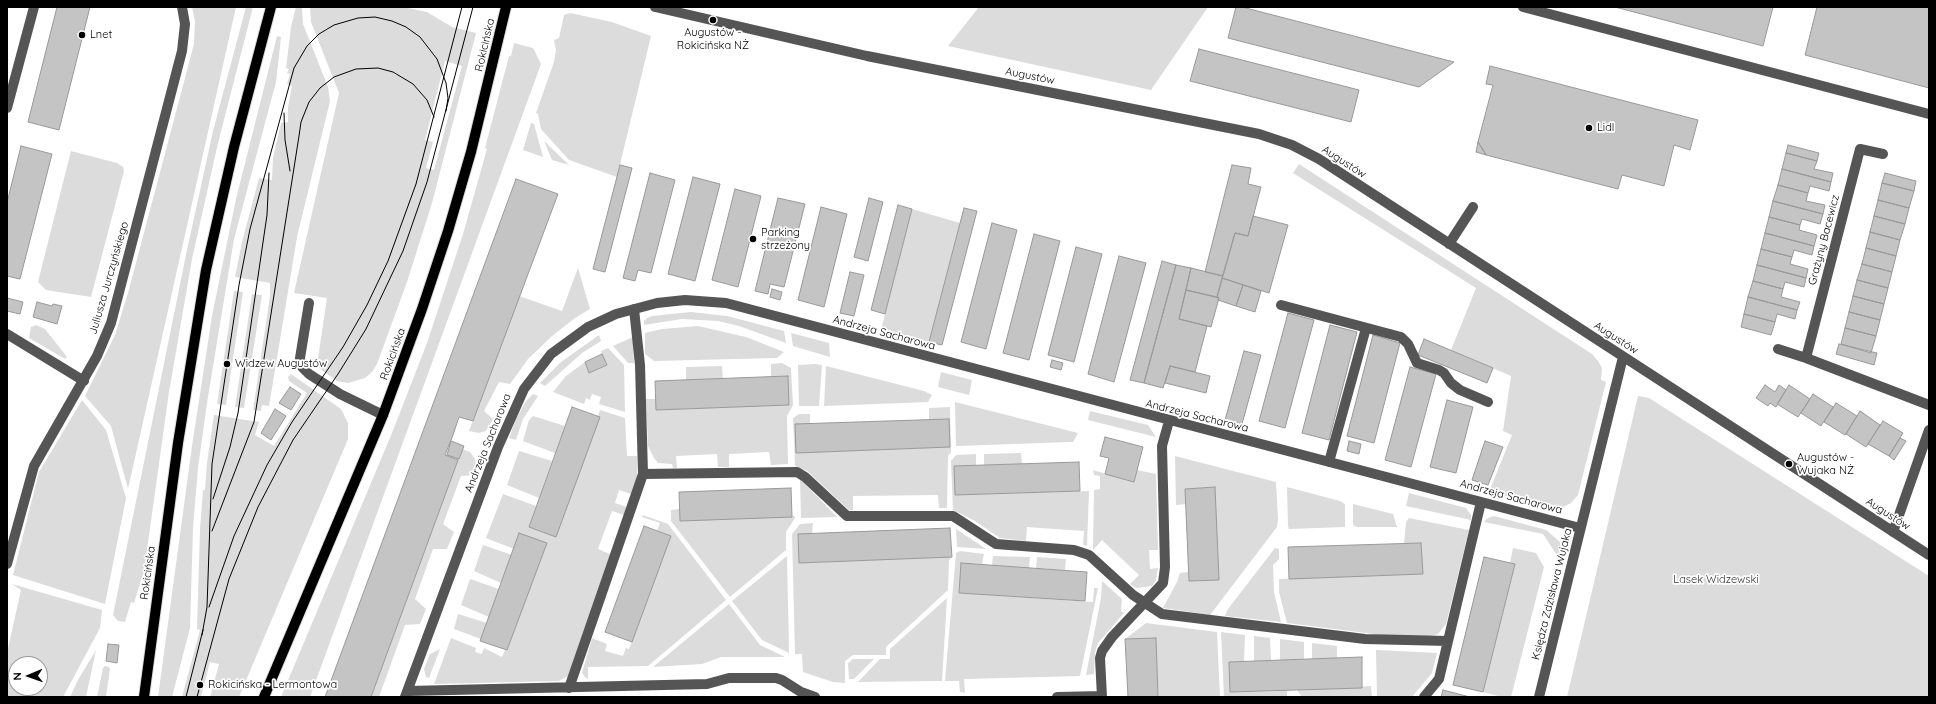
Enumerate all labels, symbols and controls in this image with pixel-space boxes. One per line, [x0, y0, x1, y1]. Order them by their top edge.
marker: Augustów - Rokicińska NŻ [708, 15, 718, 25]
street label: Rokicińska [472, 17, 498, 73]
place label: Augustów - Rokicińska NŻ [677, 26, 749, 52]
place label: Lnet [90, 28, 112, 42]
marker: Lnet [77, 30, 87, 40]
street label: Augustów [1004, 65, 1056, 87]
place label: Lidl [1597, 121, 1614, 135]
marker: Lidl [1584, 123, 1594, 133]
street label: Augustów [1319, 143, 1369, 181]
street label: Grażyny Bacewicz [1806, 193, 1842, 287]
street label: Juliusza Jurczyńskiego [87, 220, 131, 336]
place label: Parking strzeżony [761, 226, 810, 252]
marker: Parking strzeżony [748, 234, 758, 244]
street label: Andrzeja Sacharowa [831, 313, 937, 353]
street label: Augustów [1591, 319, 1641, 357]
street label: Rokicińska [378, 326, 408, 382]
place label: Widzew Augustów [235, 357, 327, 371]
marker: Widzew Augustów [222, 359, 232, 369]
street label: Andrzeja Sacharowa [462, 392, 514, 494]
street label: Andrzeja Sacharowa [1144, 397, 1250, 435]
place label: Augustów - Wujaka NŻ [1797, 451, 1854, 477]
marker: Augustów - Wujaka NŻ [1784, 459, 1794, 469]
street label: Andrzeja Sacharowa [1458, 477, 1564, 517]
street label: Augustów [1863, 495, 1913, 533]
street label: Księdza Zdzisława Wujaka [1529, 527, 1575, 661]
street label: Rokicińska [138, 545, 158, 601]
park label: Lasek Widzewski [1673, 573, 1759, 587]
north arrow [8, 656, 48, 696]
text: N [10, 672, 24, 681]
place label: Rokicińska - Lermontowa [208, 678, 337, 692]
marker: Rokicińska - Lermontowa [195, 680, 205, 690]

